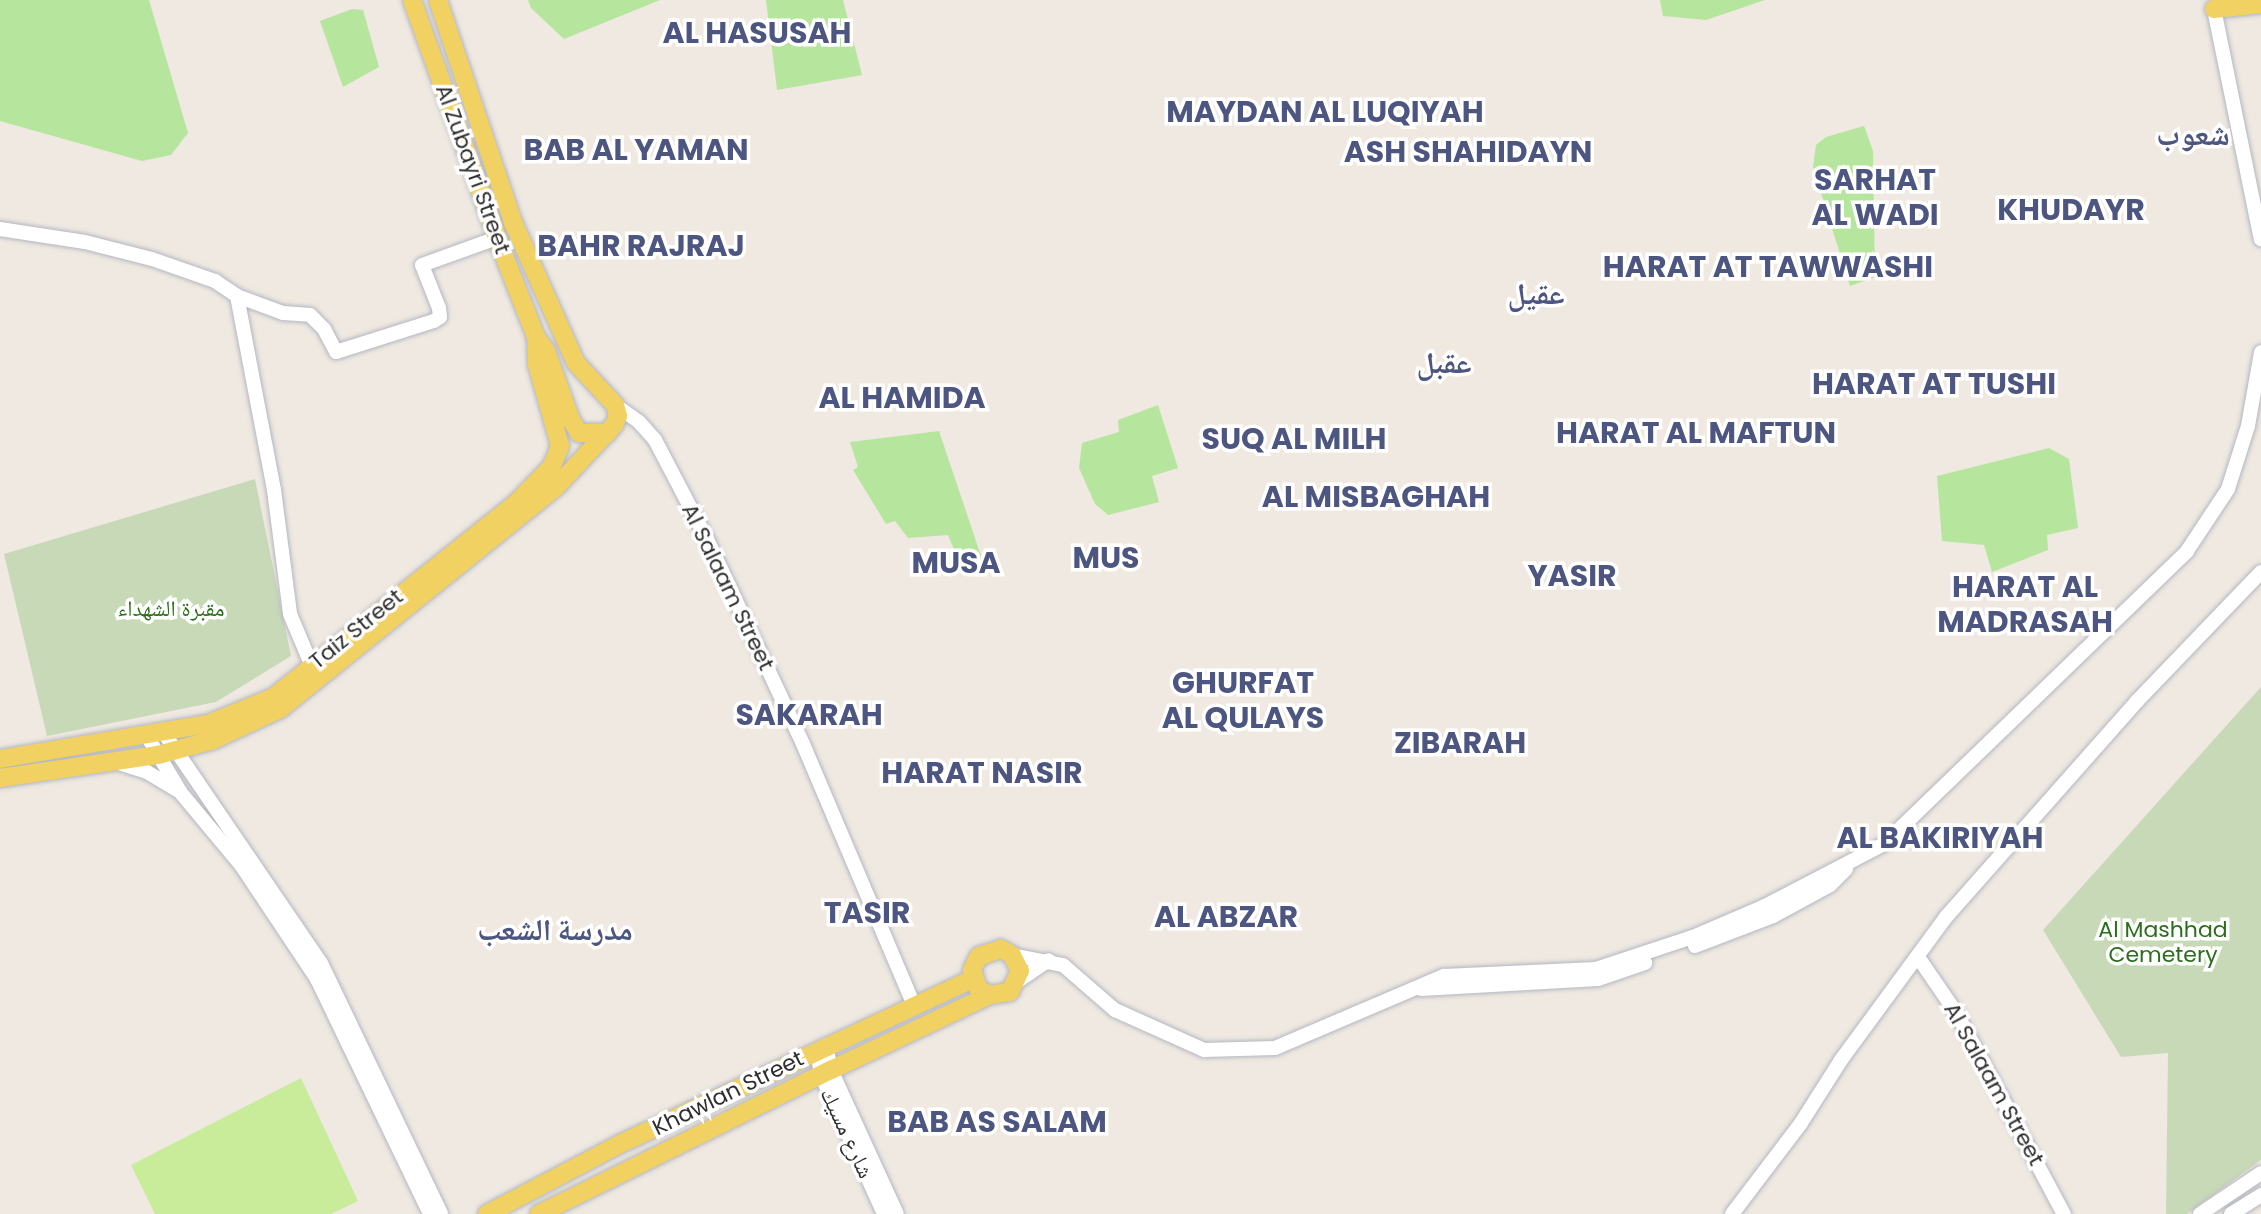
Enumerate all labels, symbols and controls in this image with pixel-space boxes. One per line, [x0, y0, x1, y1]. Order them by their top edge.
district label: AL HASUSAH [653, 15, 861, 51]
street label: Al Zubayri Street [430, 81, 516, 257]
district label: MAYDAN AL LUQIYAH [1149, 94, 1501, 130]
district label: شعوب [2156, 117, 2230, 153]
district label: BAB AL YAMAN [511, 132, 761, 168]
district label: ASH SHAHIDAYN [1331, 134, 1605, 170]
district label: SARHAT AL WADI [1804, 162, 1946, 232]
district label: KHUDAYR [1990, 192, 2152, 228]
district label: BAHR RAJRAJ [526, 228, 756, 264]
district label: HARAT AT TAWWASHI [1586, 249, 1950, 285]
district label: عقيل [1507, 276, 1565, 312]
district label: عقبل [1416, 345, 1472, 381]
district label: HARAT AT TUSHI [1798, 366, 2070, 402]
district label: AL HAMIDA [809, 380, 995, 416]
district label: HARAT AL MAFTUN [1541, 415, 1851, 451]
district label: SUQ AL MILH [1190, 421, 1398, 457]
district label: AL MISBAGHAH [1250, 479, 1502, 515]
street label: Al Salaam Street [676, 499, 780, 675]
district label: MUS [1069, 540, 1143, 576]
district label: MUSA [907, 545, 1005, 581]
district label: YASIR [1522, 558, 1622, 594]
district label: HARAT AL MADRASAH [1929, 569, 2121, 640]
street label: Taiz Street [304, 583, 408, 675]
park label: مقبرة الشهداء [118, 596, 224, 622]
district label: GHURFAT AL QULAYS [1153, 665, 1333, 736]
district label: SAKARAH [728, 697, 890, 733]
district label: ZIBARAH [1387, 725, 1533, 761]
district label: HARAT NASIR [870, 755, 1094, 791]
district label: AL BAKIRIYAH [1825, 820, 2055, 856]
district label: TASIR [819, 895, 915, 931]
district label: AL ABZAR [1146, 899, 1306, 935]
district label: مدرسة الشعب [477, 912, 633, 948]
park label: Al Mashhad Cemetery [2098, 916, 2228, 968]
street label: Al Salaam Street [1938, 998, 2050, 1170]
street label: Khawlan Street [648, 1045, 808, 1141]
street label: شارع مسيك [815, 1084, 879, 1182]
district label: BAB AS SALAM [875, 1104, 1119, 1140]

